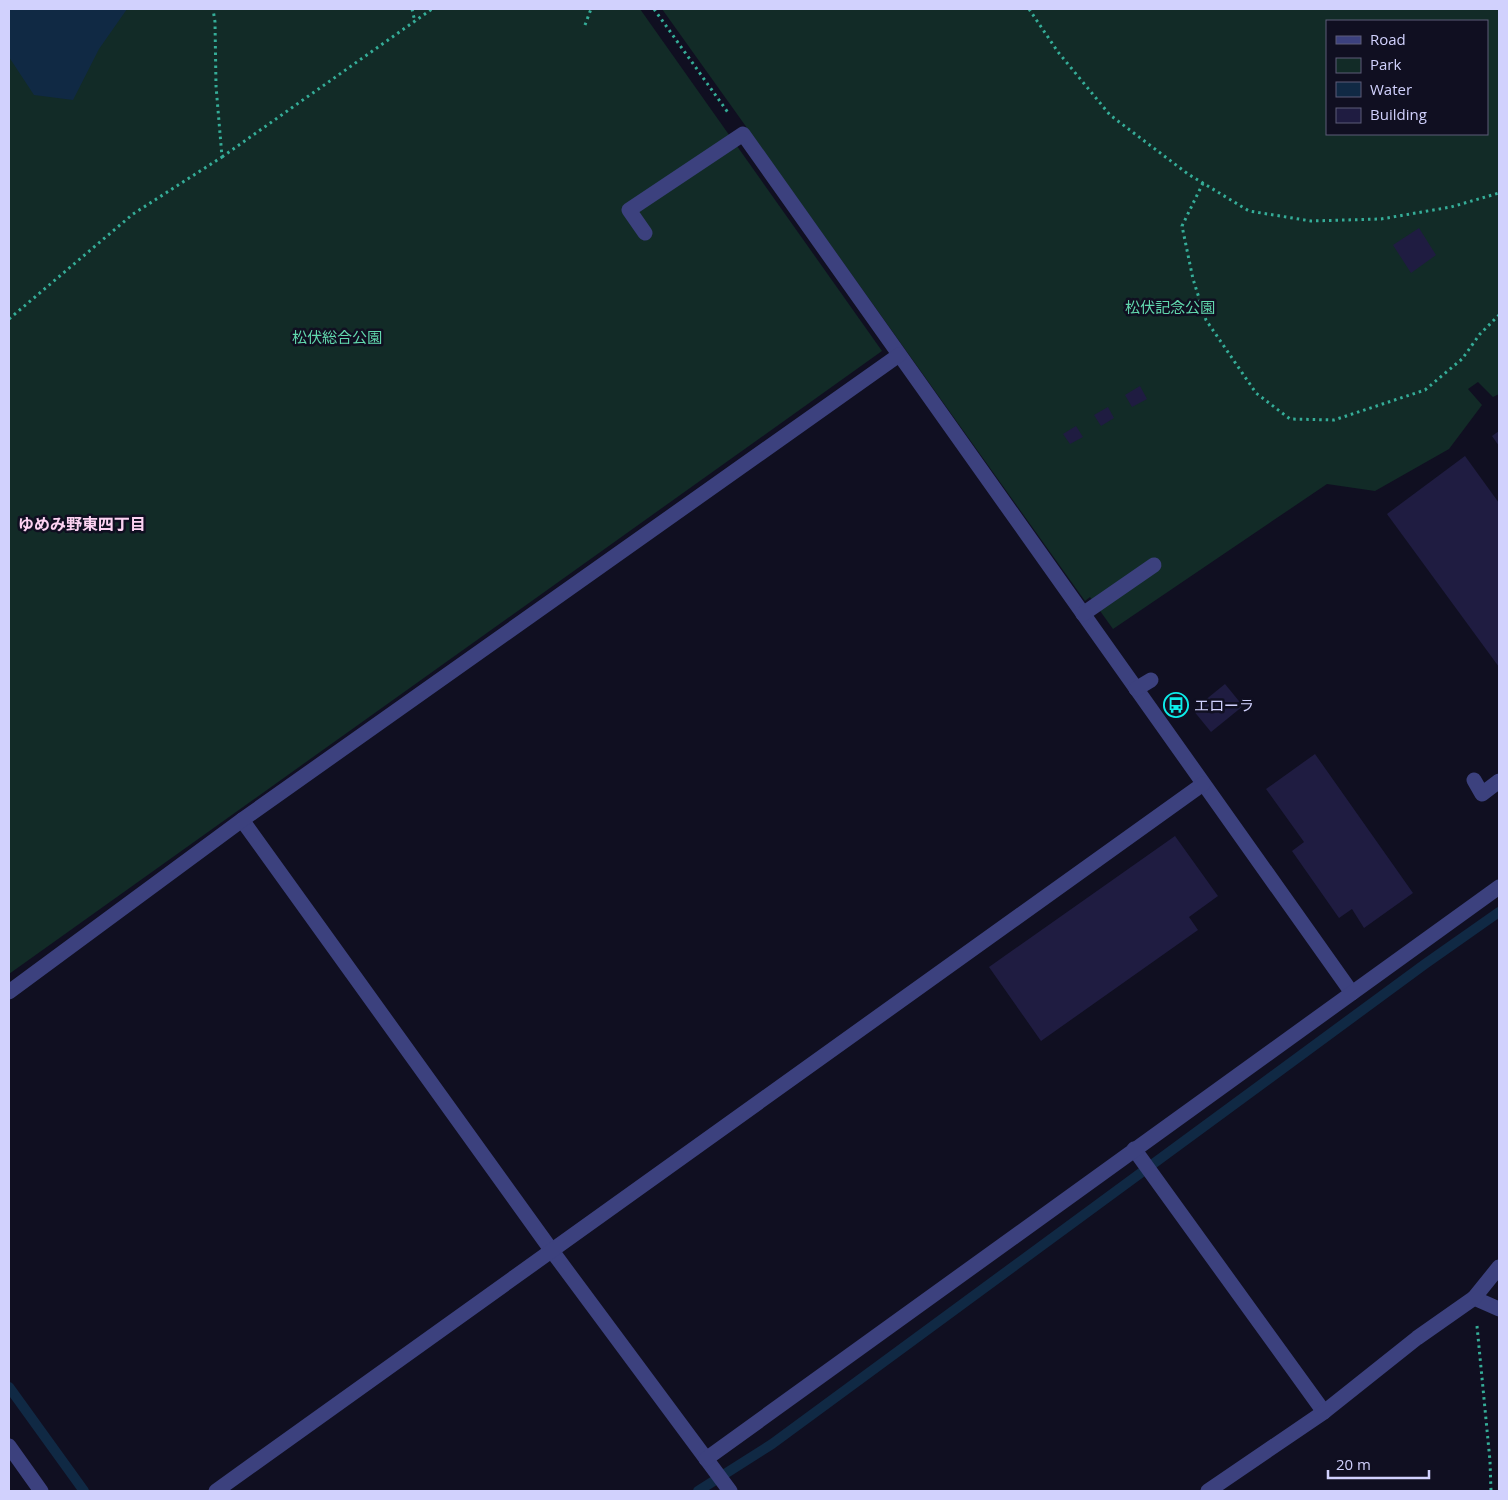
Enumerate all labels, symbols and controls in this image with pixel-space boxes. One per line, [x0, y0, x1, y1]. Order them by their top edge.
legend [1326, 20, 1488, 135]
text: Road [1370, 29, 1406, 49]
text: Park [1370, 54, 1401, 74]
text: Water [1370, 79, 1412, 99]
text: Building [1370, 104, 1427, 124]
park label: 松伏記念公園 [1125, 297, 1215, 317]
park label: 松伏総合公園 [292, 327, 382, 347]
district label: ゆめみ野東四丁目 [18, 513, 146, 535]
bus stop icon: エローラ [1163, 692, 1189, 718]
place label: エローラ [1194, 695, 1254, 715]
scale bar [1328, 1448, 1429, 1480]
text: 20 m [1336, 1454, 1371, 1474]

